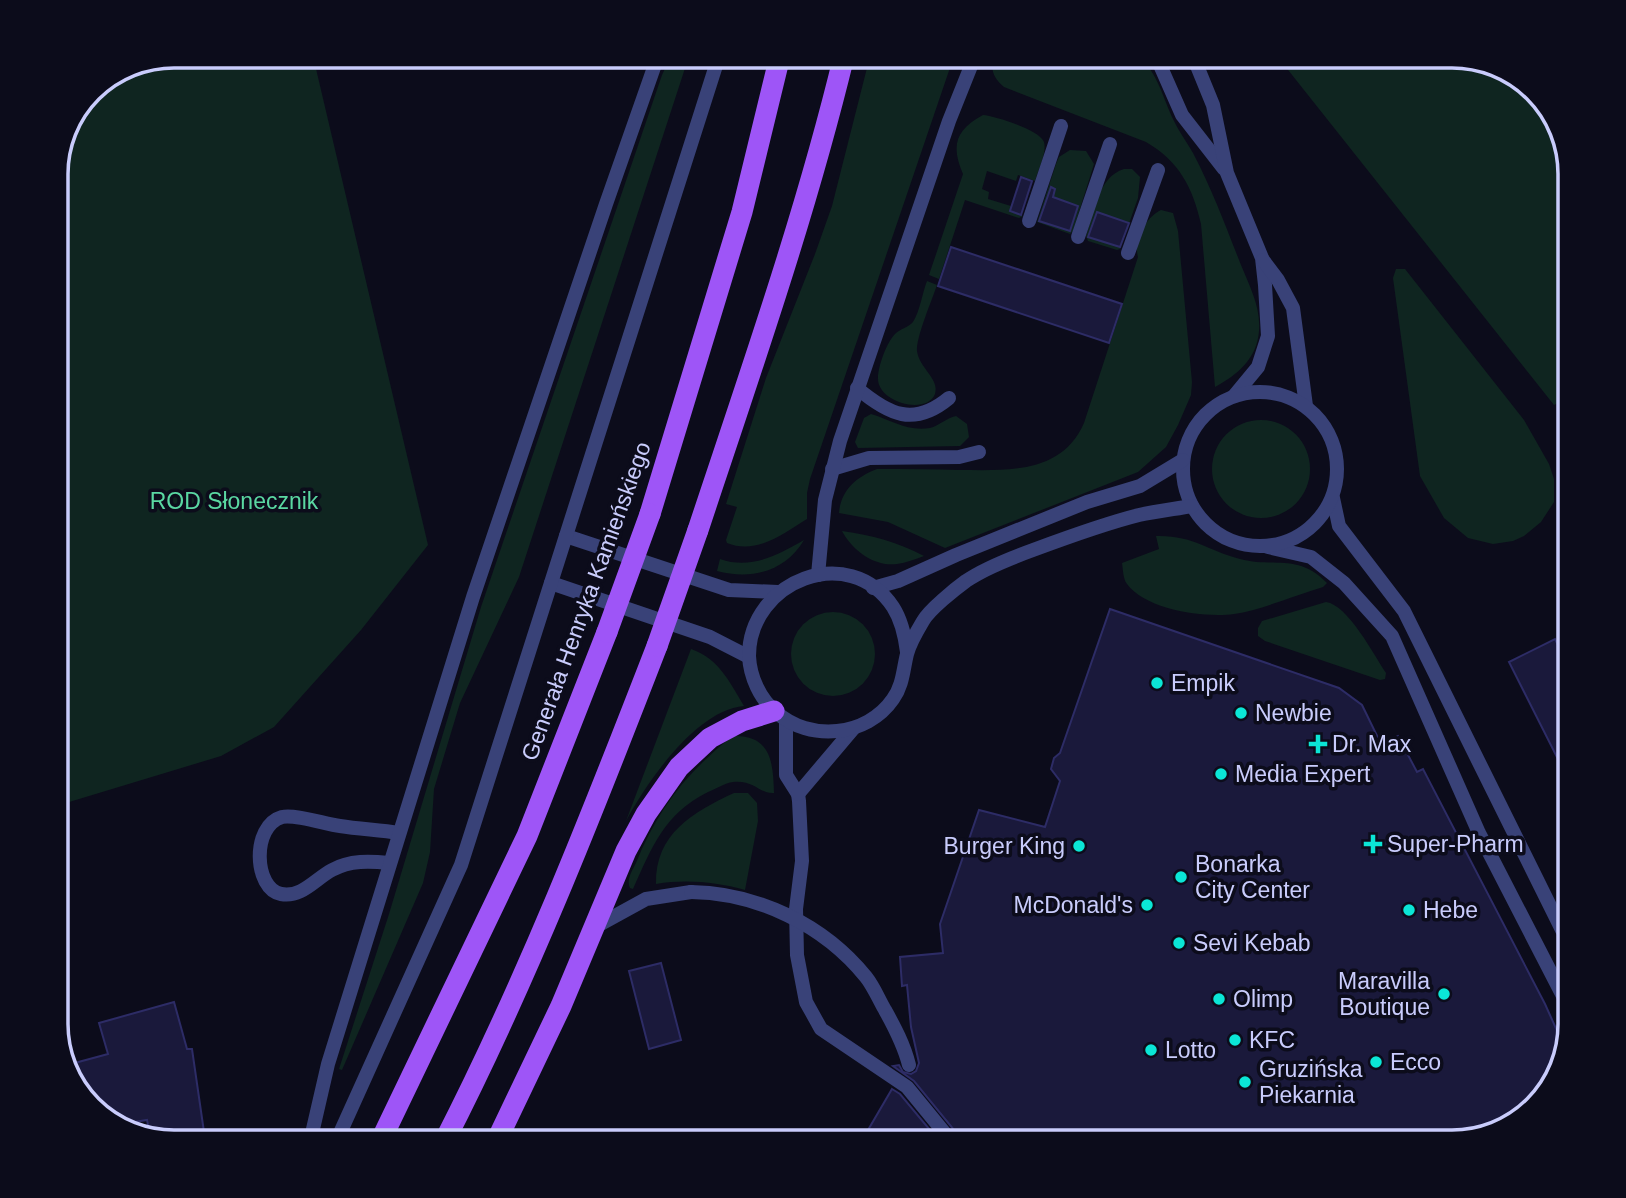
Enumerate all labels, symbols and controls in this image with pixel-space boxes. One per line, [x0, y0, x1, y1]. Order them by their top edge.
street label: Generała Henryka Kamieńskiego [516, 438, 656, 764]
park label: ROD Słonecznik [150, 488, 319, 514]
place label: Empik [1171, 670, 1235, 696]
marker: Empik [1149, 675, 1165, 691]
place label: Newbie [1255, 700, 1332, 726]
marker: Newbie [1233, 705, 1249, 721]
place label: Dr. Max [1332, 731, 1412, 757]
marker: Dr. Max [1310, 736, 1326, 752]
place label: Media Expert [1235, 761, 1371, 787]
marker: Media Expert [1213, 766, 1229, 782]
place label: Super-Pharm [1387, 831, 1524, 857]
place label: Burger King [944, 833, 1065, 859]
marker: Super-Pharm [1365, 836, 1381, 852]
marker: Burger King [1071, 838, 1087, 854]
place label: Bonarka City Center [1195, 851, 1310, 903]
marker: Bonarka City Center [1173, 869, 1189, 885]
place label: McDonald's [1014, 892, 1133, 918]
marker: McDonald's [1139, 897, 1155, 913]
place label: Hebe [1423, 897, 1478, 923]
marker: Hebe [1401, 902, 1417, 918]
place label: Sevi Kebab [1193, 930, 1311, 956]
marker: Sevi Kebab [1171, 935, 1187, 951]
place label: Maravilla Boutique [1338, 968, 1430, 1020]
place label: Olimp [1233, 986, 1293, 1012]
marker: Maravilla Boutique [1436, 986, 1452, 1002]
marker: Olimp [1211, 991, 1227, 1007]
place label: KFC [1249, 1027, 1295, 1053]
marker: KFC [1227, 1032, 1243, 1048]
place label: Lotto [1165, 1037, 1216, 1063]
marker: Lotto [1143, 1042, 1159, 1058]
place label: Ecco [1390, 1049, 1441, 1075]
marker: Ecco [1368, 1054, 1384, 1070]
place label: Gruzińska Piekarnia [1259, 1056, 1363, 1108]
marker: Gruzińska Piekarnia [1237, 1074, 1253, 1090]

